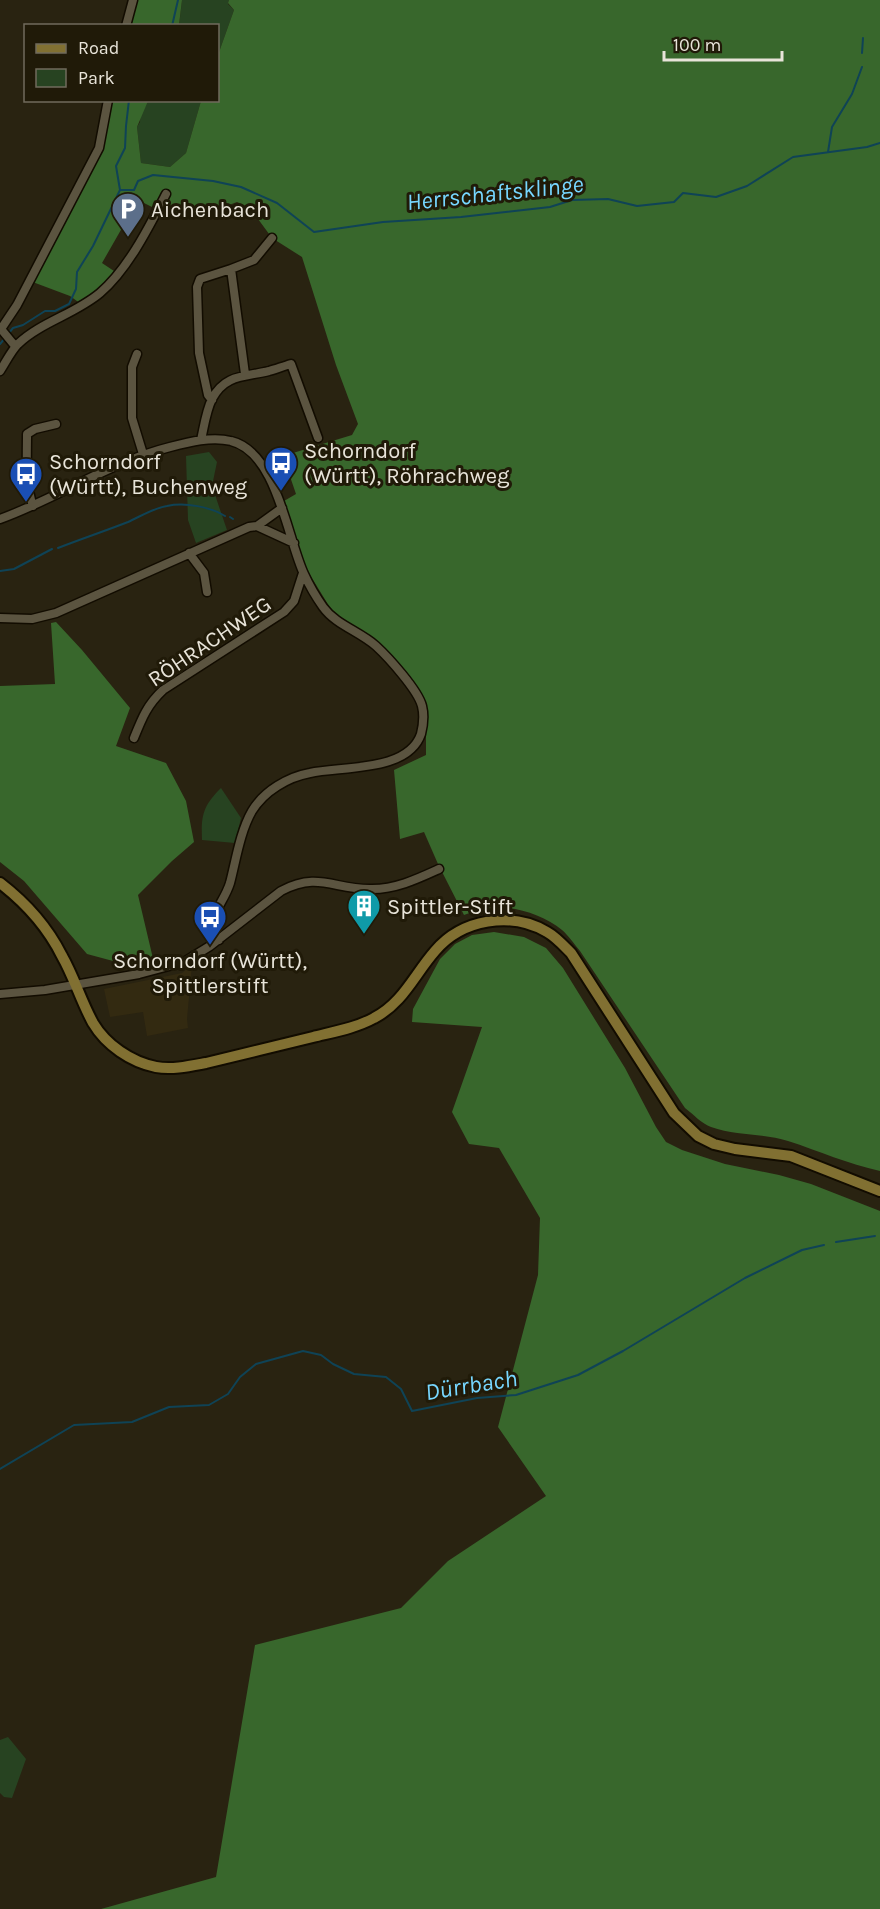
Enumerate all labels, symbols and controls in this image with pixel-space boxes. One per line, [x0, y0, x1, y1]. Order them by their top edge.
legend [24, 24, 219, 102]
scale bar [664, 24, 782, 62]
text: 100 m [673, 34, 721, 56]
text: Road [78, 37, 119, 59]
text: Park [78, 67, 115, 89]
water label: Herrschaftsklinge [405, 170, 585, 216]
parking icon: Aichenbach [110, 191, 146, 238]
place label: Aichenbach [151, 197, 269, 223]
place label: Schorndorf (Württ), Röhrachweg [304, 438, 510, 489]
bus stop icon: Schorndorf (Württ), Röhrachweg [263, 445, 299, 492]
place label: Schorndorf (Württ), Buchenweg [49, 449, 248, 500]
bus stop icon: Schorndorf (Württ), Buchenweg [8, 456, 44, 503]
street label: RÖHRACHWEG [143, 591, 276, 693]
building icon: Spittler-Stift [346, 888, 382, 935]
place label: Spittler-Stift [387, 894, 513, 920]
bus stop icon: Schorndorf (Württ), Spittlerstift [192, 899, 228, 946]
place label: Schorndorf (Württ), Spittlerstift [113, 948, 307, 999]
water label: Dürrbach [423, 1364, 519, 1406]

